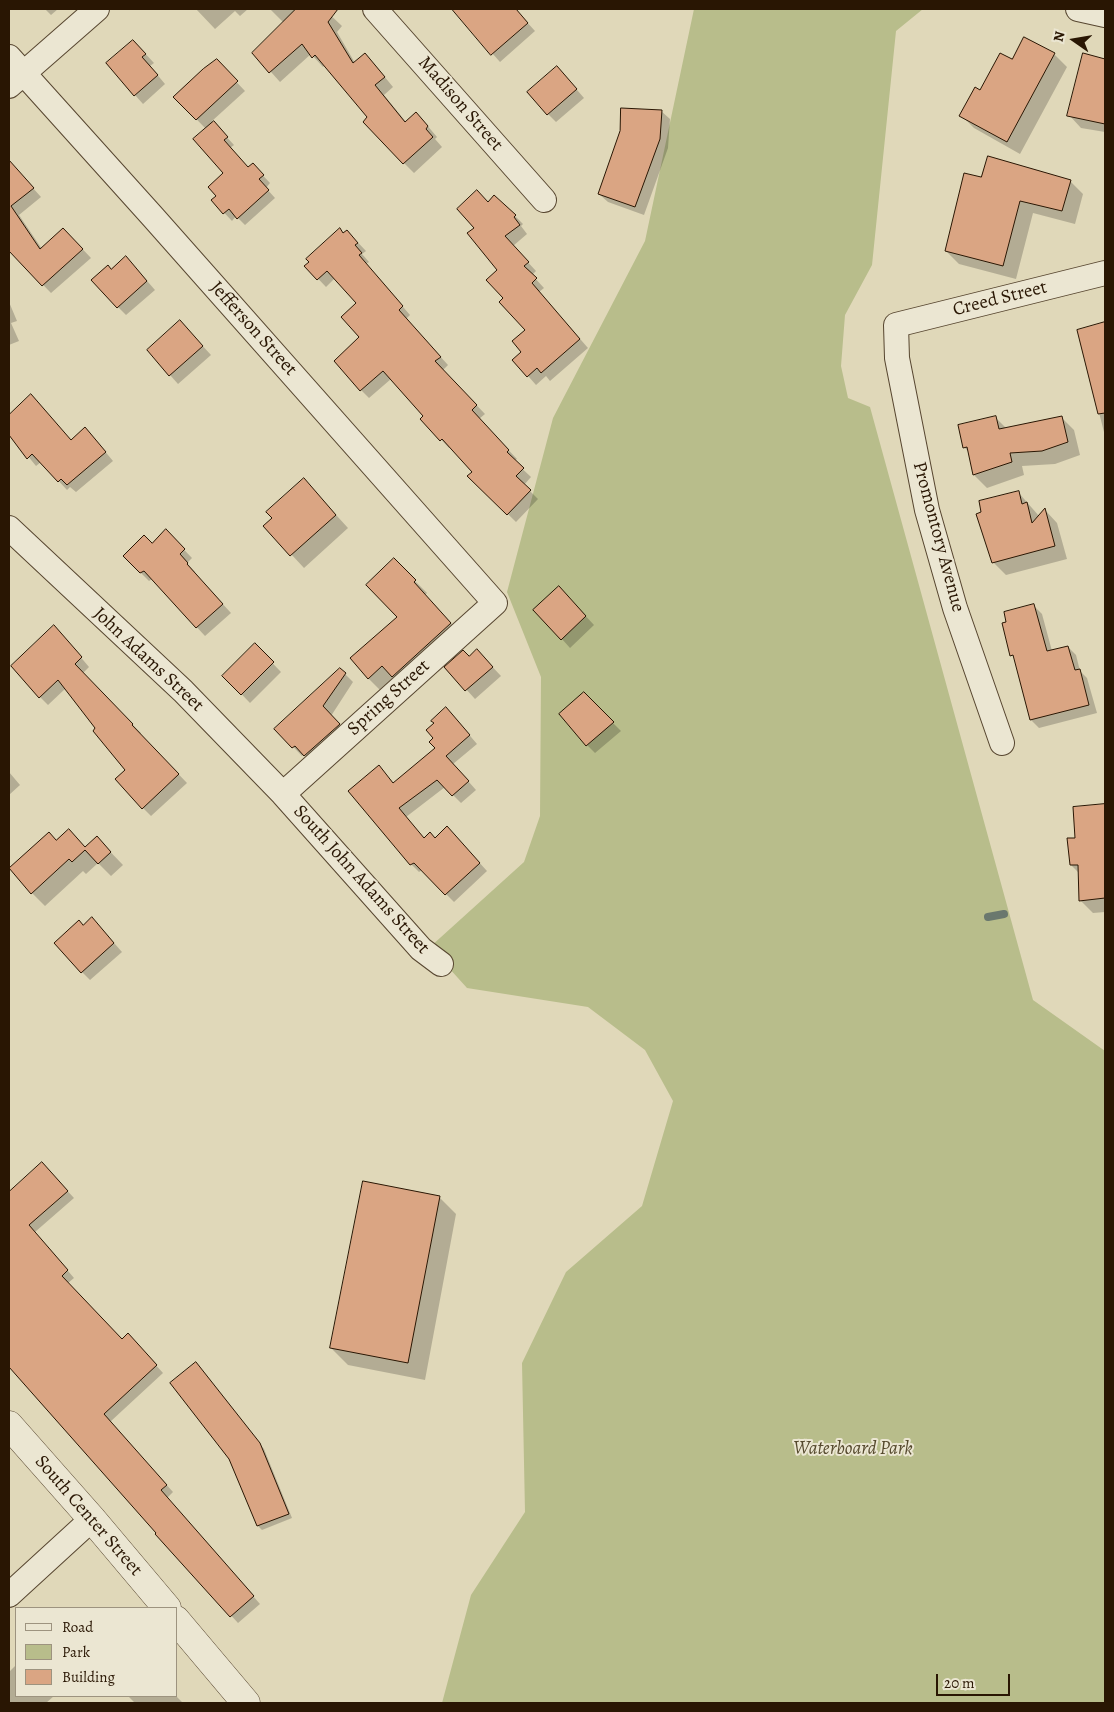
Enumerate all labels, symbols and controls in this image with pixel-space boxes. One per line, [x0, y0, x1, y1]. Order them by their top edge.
north arrow [1049, 15, 1099, 65]
text: N [1048, 29, 1069, 44]
street label: Madison Street [413, 52, 507, 156]
street label: Creed Street [951, 276, 1049, 322]
street label: Jefferson Street [205, 277, 301, 381]
street label: Promontory Avenue [907, 459, 969, 615]
street label: John Adams Street [88, 603, 208, 717]
street label: Spring Street [343, 655, 435, 741]
street label: South John Adams Street [288, 801, 434, 959]
park label: Waterboard Park [793, 1438, 913, 1460]
street label: South Center Street [29, 1451, 147, 1581]
legend [15, 1607, 178, 1697]
text: Road [62, 1617, 93, 1637]
text: Park [62, 1642, 90, 1662]
scale bar [939, 1664, 1013, 1696]
text: Building [62, 1667, 115, 1687]
text: 20 m [944, 1673, 975, 1693]

